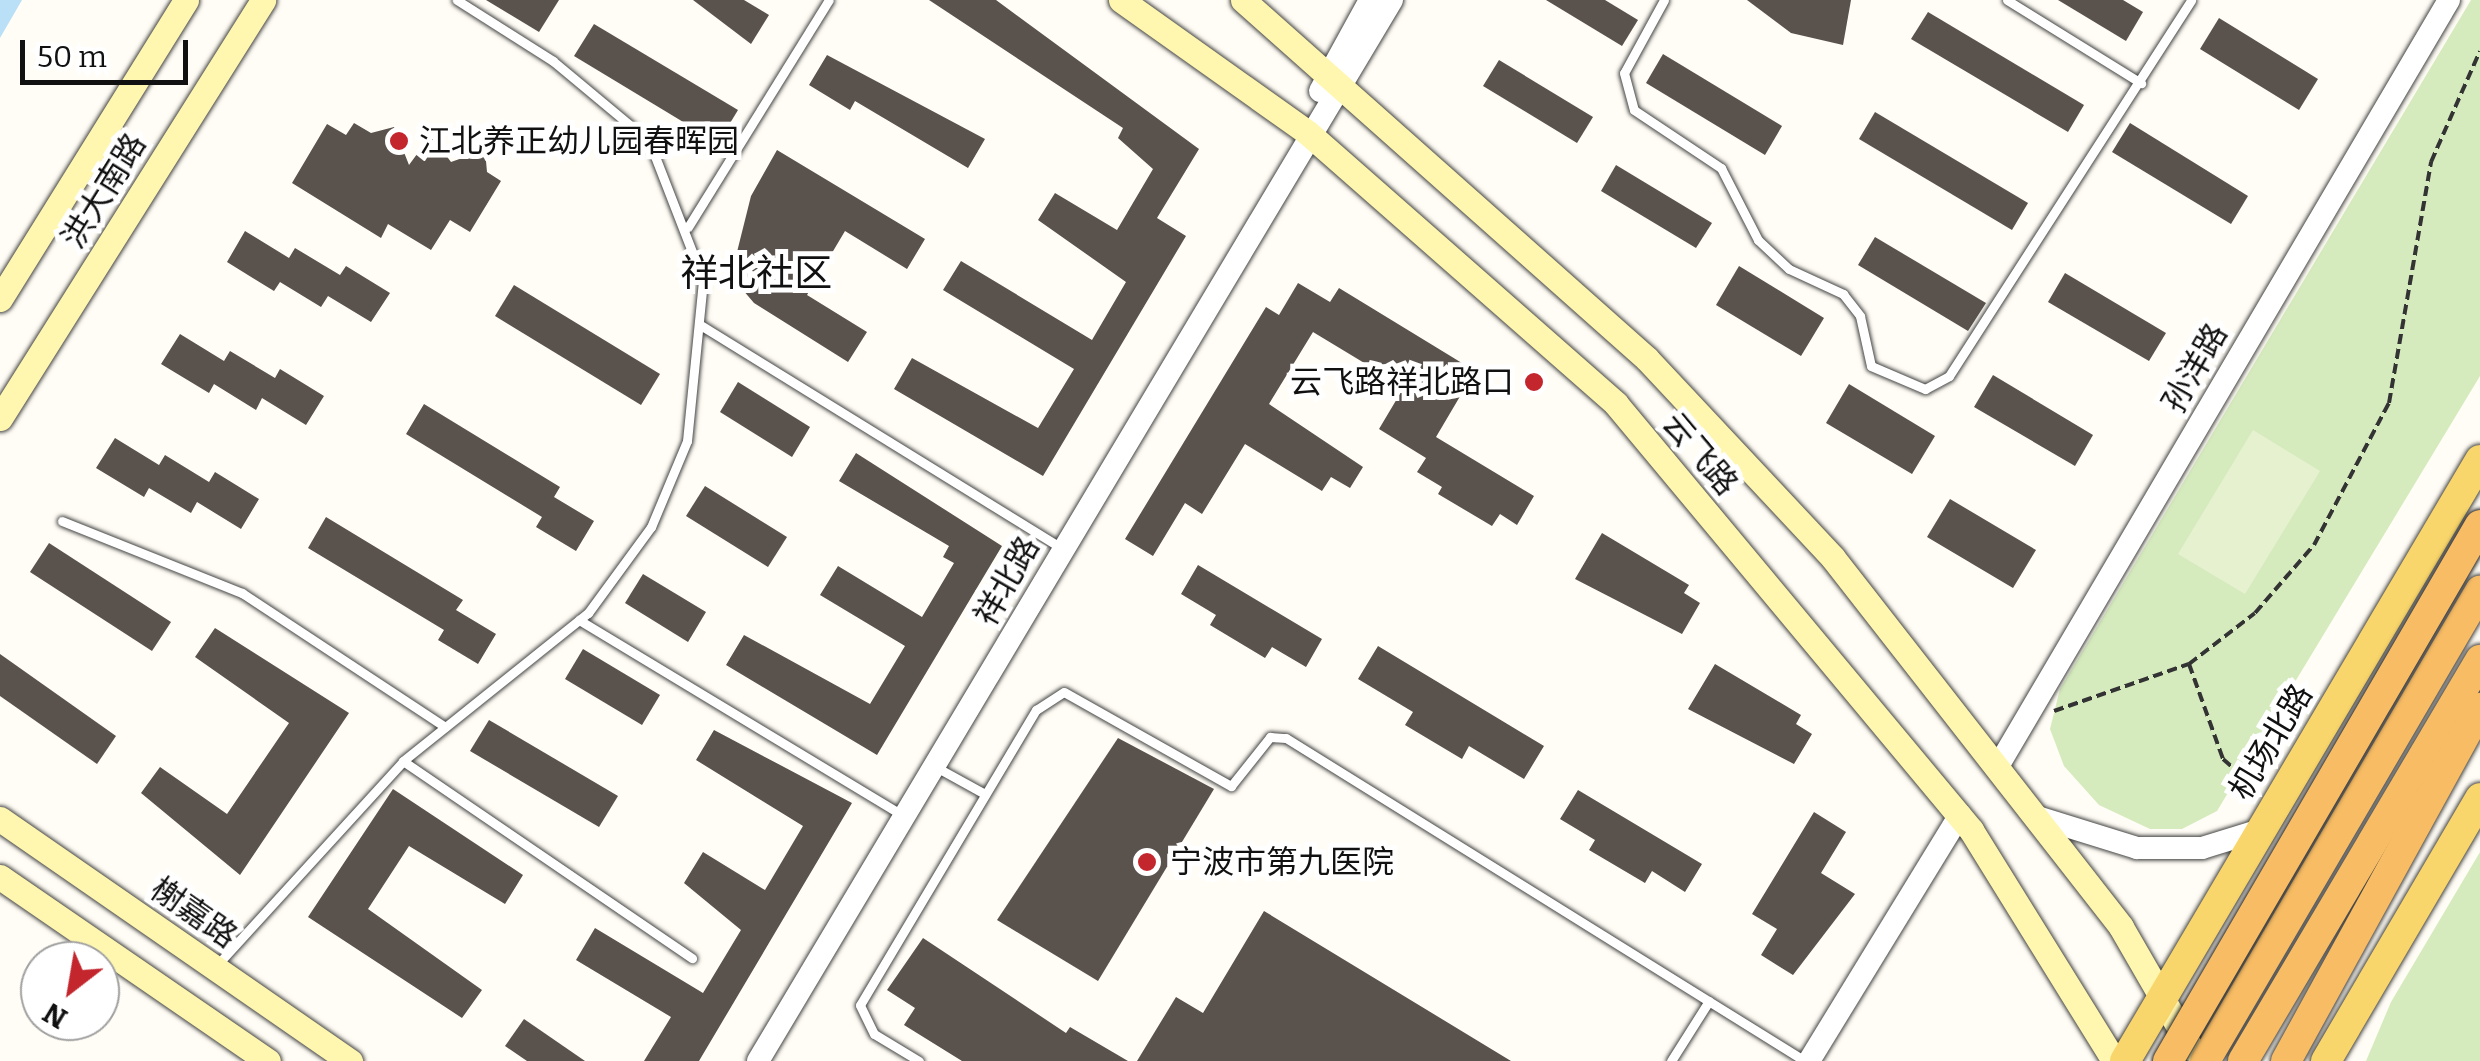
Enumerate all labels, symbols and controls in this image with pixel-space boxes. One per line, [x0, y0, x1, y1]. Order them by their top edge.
scale bar [25, 20, 192, 82]
text: 50 m [37, 39, 107, 75]
place label: 江北养正幼儿园春晖园 [419, 122, 739, 160]
street label: 洪大南路 [54, 127, 154, 255]
marker: 江北养正幼儿园春晖园 [388, 130, 410, 152]
district label: 祥北社区 [680, 251, 832, 297]
street label: 孙洋路 [2154, 317, 2236, 419]
place label: 云飞路祥北路口 [1290, 363, 1514, 401]
marker: 云飞路祥北路口 [1523, 371, 1545, 393]
street label: 云飞路 [1654, 405, 1746, 503]
street label: 祥北路 [966, 530, 1048, 632]
street label: 机场北路 [2222, 677, 2320, 807]
place label: 宁波市第九医院 [1170, 843, 1394, 881]
marker: 宁波市第九医院 [1134, 849, 1160, 875]
street label: 榭嘉路 [144, 870, 244, 956]
north arrow [20, 941, 120, 1041]
text: N [38, 996, 73, 1035]

